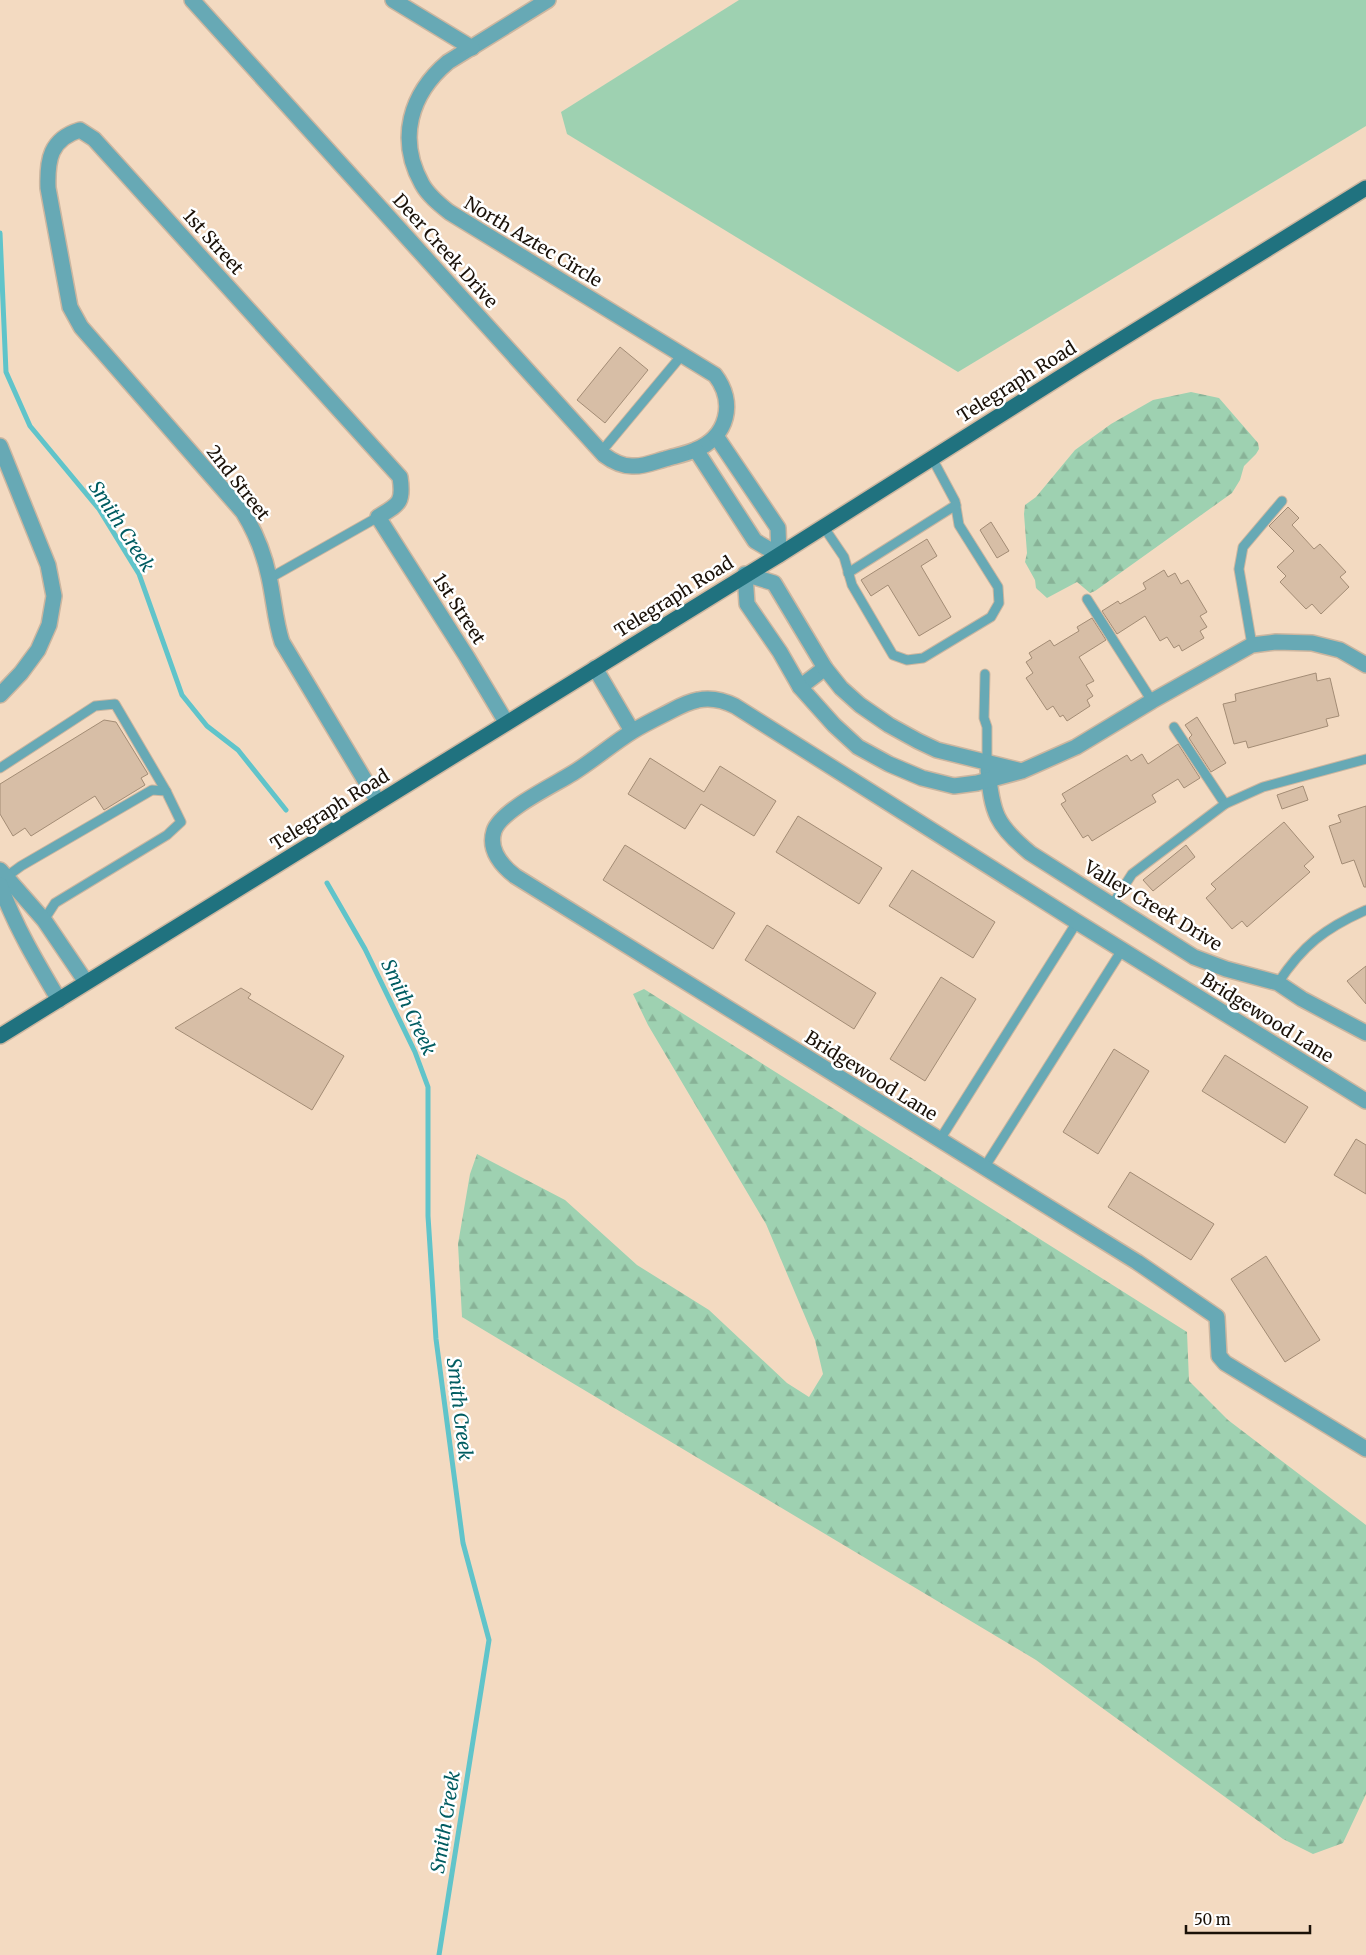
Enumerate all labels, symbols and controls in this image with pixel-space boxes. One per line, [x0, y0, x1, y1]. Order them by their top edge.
street label: Deer Creek Drive [388, 189, 503, 313]
street label: North Aztec Circle [460, 191, 606, 292]
street label: 1st Street [178, 204, 249, 279]
street label: Telegraph Road [953, 336, 1080, 427]
street label: 2nd Street [202, 440, 275, 525]
water label: Smith Creek [84, 476, 161, 576]
street label: Telegraph Road [610, 551, 737, 642]
street label: 1st Street [428, 569, 491, 648]
street label: Telegraph Road [266, 764, 393, 855]
street label: Valley Creek Drive [1079, 855, 1226, 956]
water label: Smith Creek [376, 955, 442, 1059]
street label: Bridgewood Lane [1197, 968, 1338, 1068]
street label: Bridgewood Lane [801, 1026, 942, 1126]
water label: Smith Creek [442, 1356, 478, 1462]
water label: Smith Creek [425, 1769, 465, 1875]
scale bar [1186, 1902, 1310, 1934]
text: 50 m [1194, 1910, 1231, 1929]

